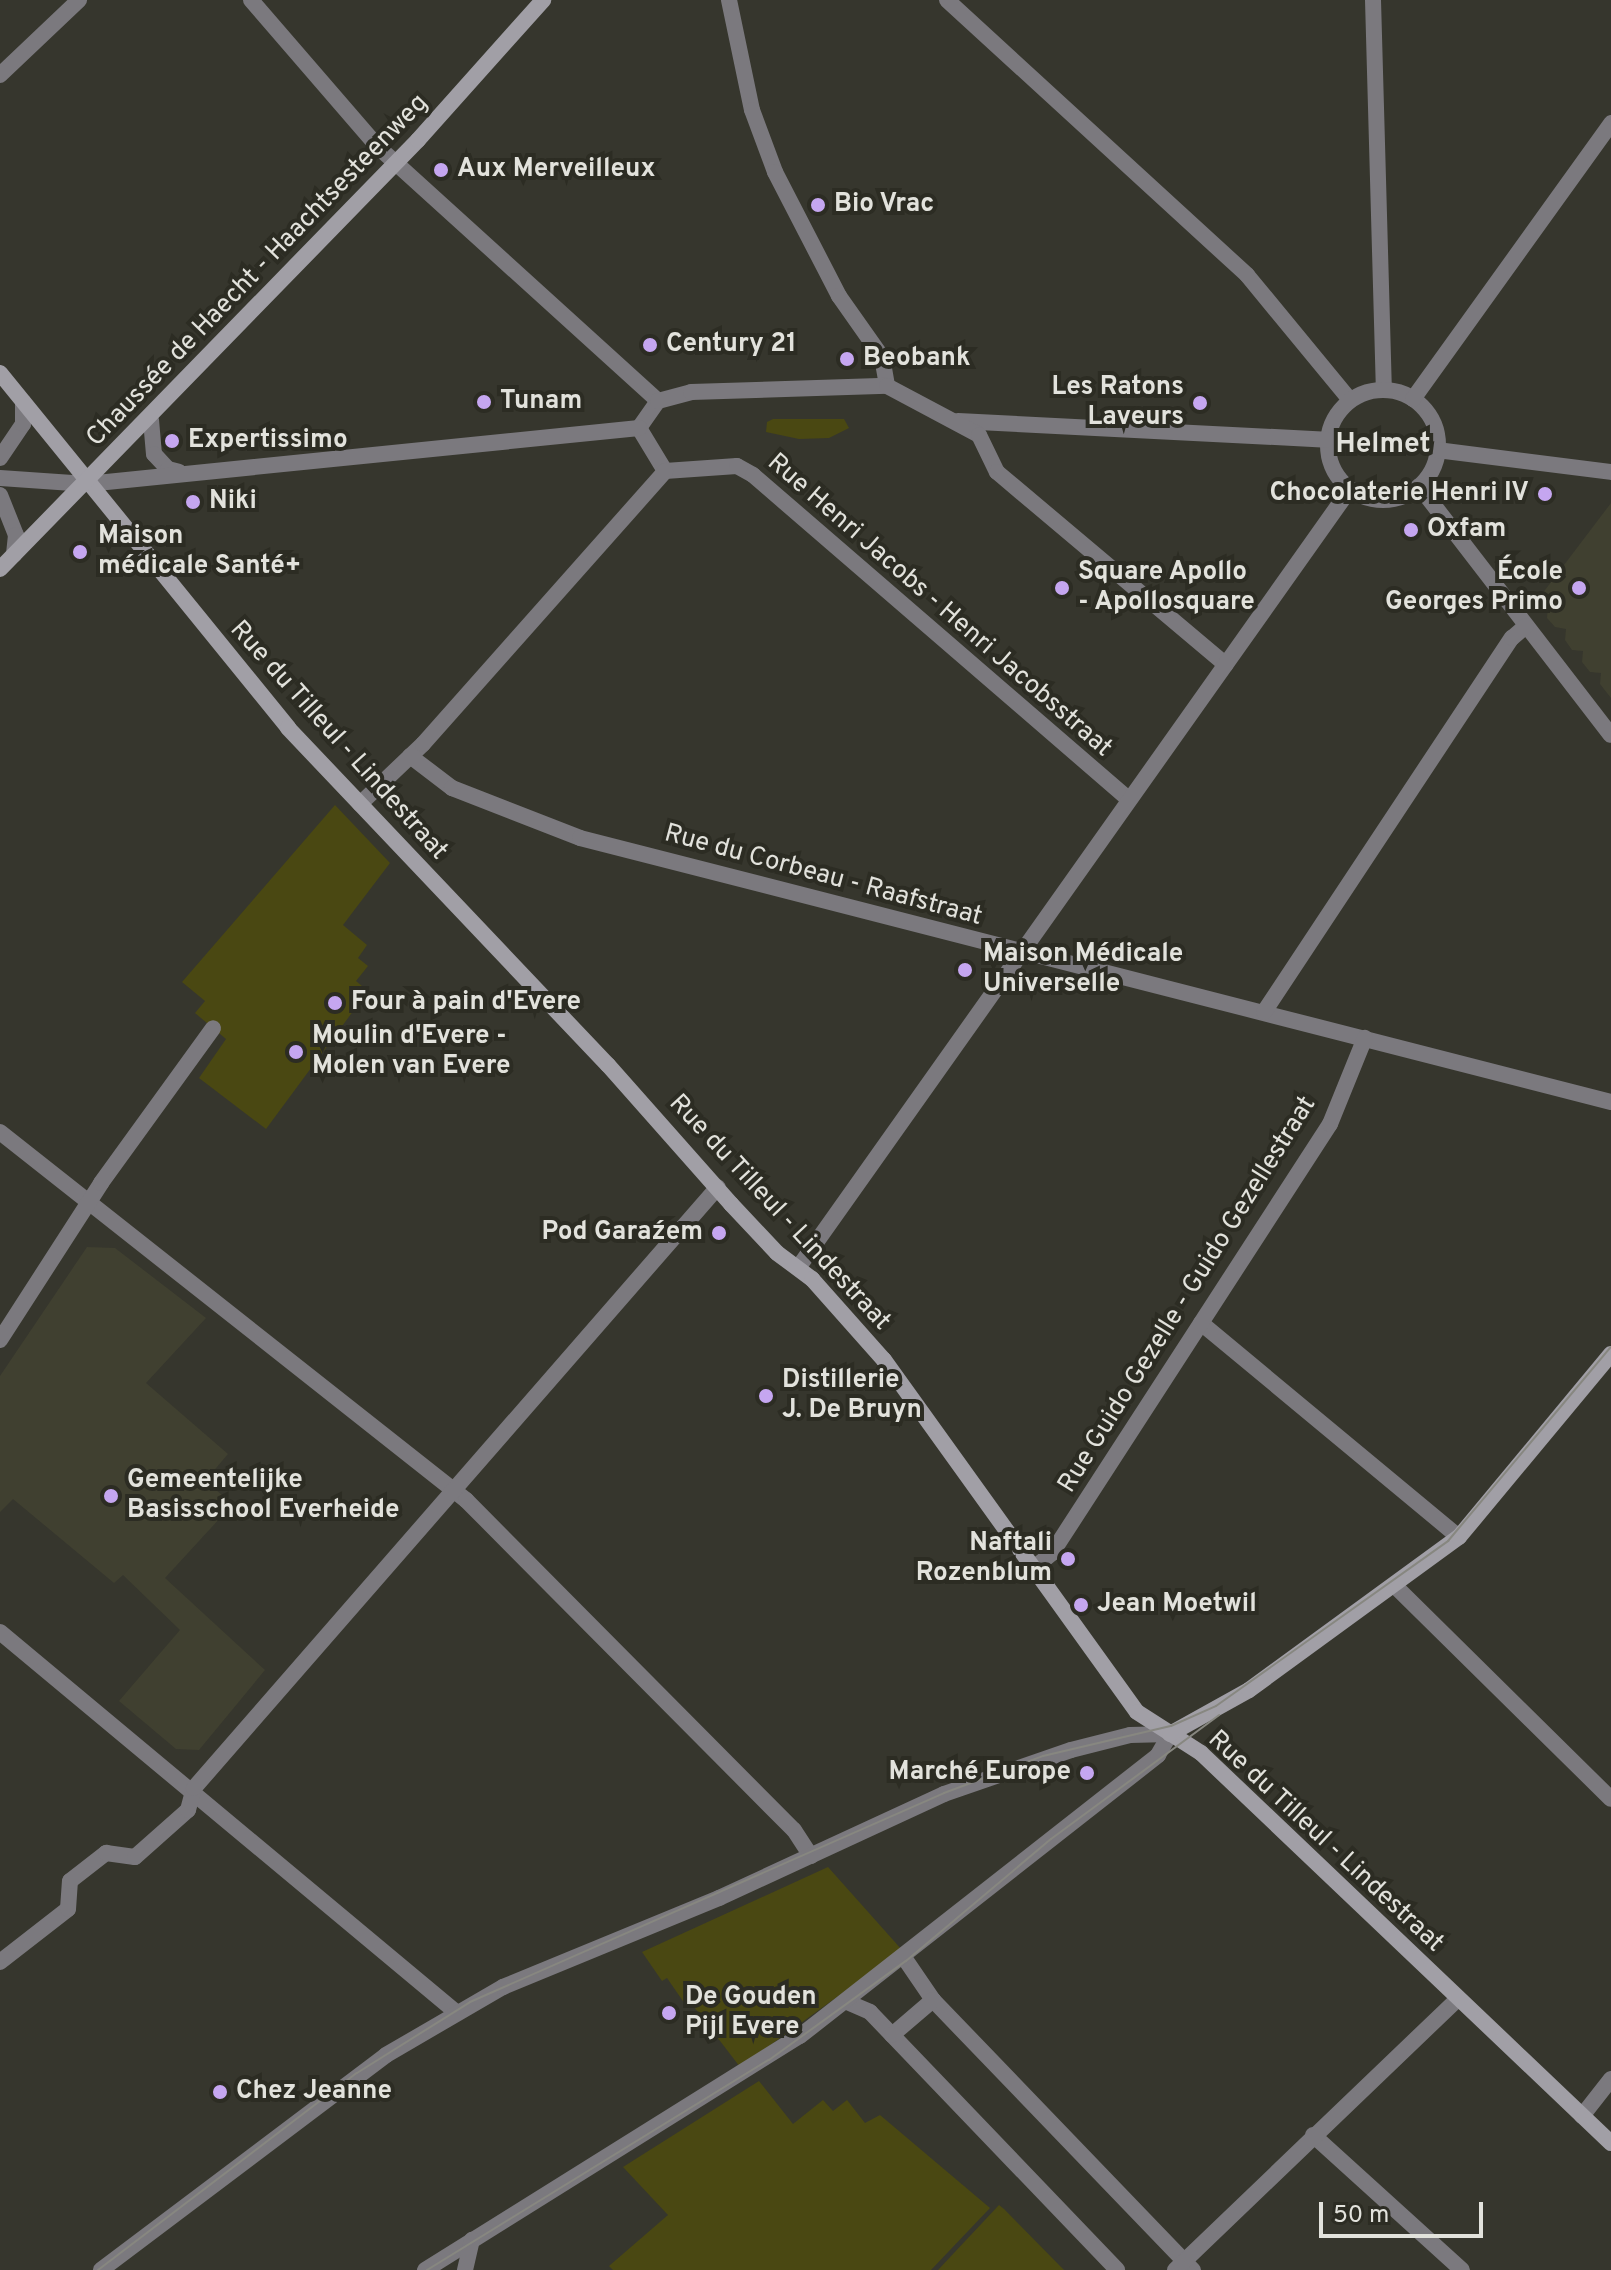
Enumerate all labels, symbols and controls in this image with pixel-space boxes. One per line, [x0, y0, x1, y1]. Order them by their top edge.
street label: Chaussée de Haecht - Haachtsesteenweg [81, 88, 435, 454]
place label: Aux Merveilleux [457, 154, 655, 186]
marker: Aux Merveilleux [432, 161, 450, 179]
place label: Bio Vrac [834, 189, 935, 221]
marker: Bio Vrac [809, 196, 827, 214]
place label: Century 21 [666, 329, 797, 361]
marker: Century 21 [641, 336, 659, 354]
place label: Beobank [863, 343, 970, 375]
marker: Beobank [838, 350, 856, 368]
place label: Les Ratons Laveurs [1052, 372, 1184, 434]
place label: Tunam [500, 386, 582, 418]
marker: Tunam [475, 393, 493, 411]
marker: Les Ratons Laveurs [1191, 394, 1209, 412]
place label: Expertissimo [188, 425, 348, 457]
district label: Helmet [1335, 428, 1431, 462]
marker: Expertissimo [163, 432, 181, 450]
street label: Rue Henri Jacobs - Henri Jacobsstraat [760, 448, 1118, 764]
place label: Chocolaterie Henri IV [1270, 478, 1529, 510]
marker: Chocolaterie Henri IV [1536, 485, 1554, 503]
place label: Niki [209, 486, 257, 518]
marker: Niki [184, 493, 202, 511]
place label: Oxfam [1427, 514, 1506, 546]
place label: Maison médicale Santé+ [98, 521, 301, 582]
marker: Oxfam [1402, 521, 1420, 539]
marker: Maison médicale Santé+ [69, 541, 91, 563]
place label: Square Apollo - Apollosquare [1078, 557, 1256, 618]
place label: École Georges Primo [1385, 557, 1563, 618]
marker: Square Apollo - Apollosquare [1053, 579, 1071, 597]
marker: École Georges Primo [1570, 579, 1588, 597]
street label: Rue du Tilleul - Lindestraat [222, 615, 454, 867]
street label: Rue du Corbeau - Raafstraat [661, 819, 985, 933]
place label: Maison Médicale Universelle [983, 939, 1183, 1000]
marker: Maison Médicale Universelle [954, 959, 976, 981]
place label: Four à pain d'Evere [351, 987, 581, 1019]
marker: Four à pain d'Evere [326, 994, 344, 1012]
place label: Moulin d'Evere - Molen van Evere [312, 1021, 510, 1082]
marker: Moulin d'Evere - Molen van Evere [287, 1043, 305, 1061]
street label: Rue du Tilleul - Lindestraat [661, 1088, 897, 1338]
street label: Rue Guido Gezelle - Guido Gezellestraat [1052, 1091, 1324, 1499]
place label: Pod Garaźem [541, 1217, 703, 1249]
marker: Pod Garaźem [710, 1224, 728, 1242]
place label: Distillerie J. De Bruyn [782, 1365, 922, 1426]
marker: Distillerie J. De Bruyn [757, 1387, 775, 1405]
place label: Gemeentelijke Basisschool Everheide [127, 1465, 400, 1526]
marker: Gemeentelijke Basisschool Everheide [102, 1487, 120, 1505]
place label: Naftali Rozenblum [916, 1528, 1052, 1590]
marker: Naftali Rozenblum [1059, 1550, 1077, 1568]
place label: Jean Moetwil [1097, 1589, 1257, 1621]
marker: Jean Moetwil [1072, 1596, 1090, 1614]
street label: Rue du Tilleul - Lindestraat [1200, 1724, 1450, 1960]
place label: Marché Europe [889, 1757, 1071, 1789]
marker: Marché Europe [1078, 1764, 1096, 1782]
place label: De Gouden Pijl Evere [685, 1982, 817, 2044]
marker: De Gouden Pijl Evere [660, 2004, 678, 2022]
place label: Chez Jeanne [236, 2076, 392, 2108]
marker: Chez Jeanne [211, 2083, 229, 2101]
scale bar [1323, 2186, 1487, 2236]
text: 50 m [1333, 2201, 1389, 2231]

